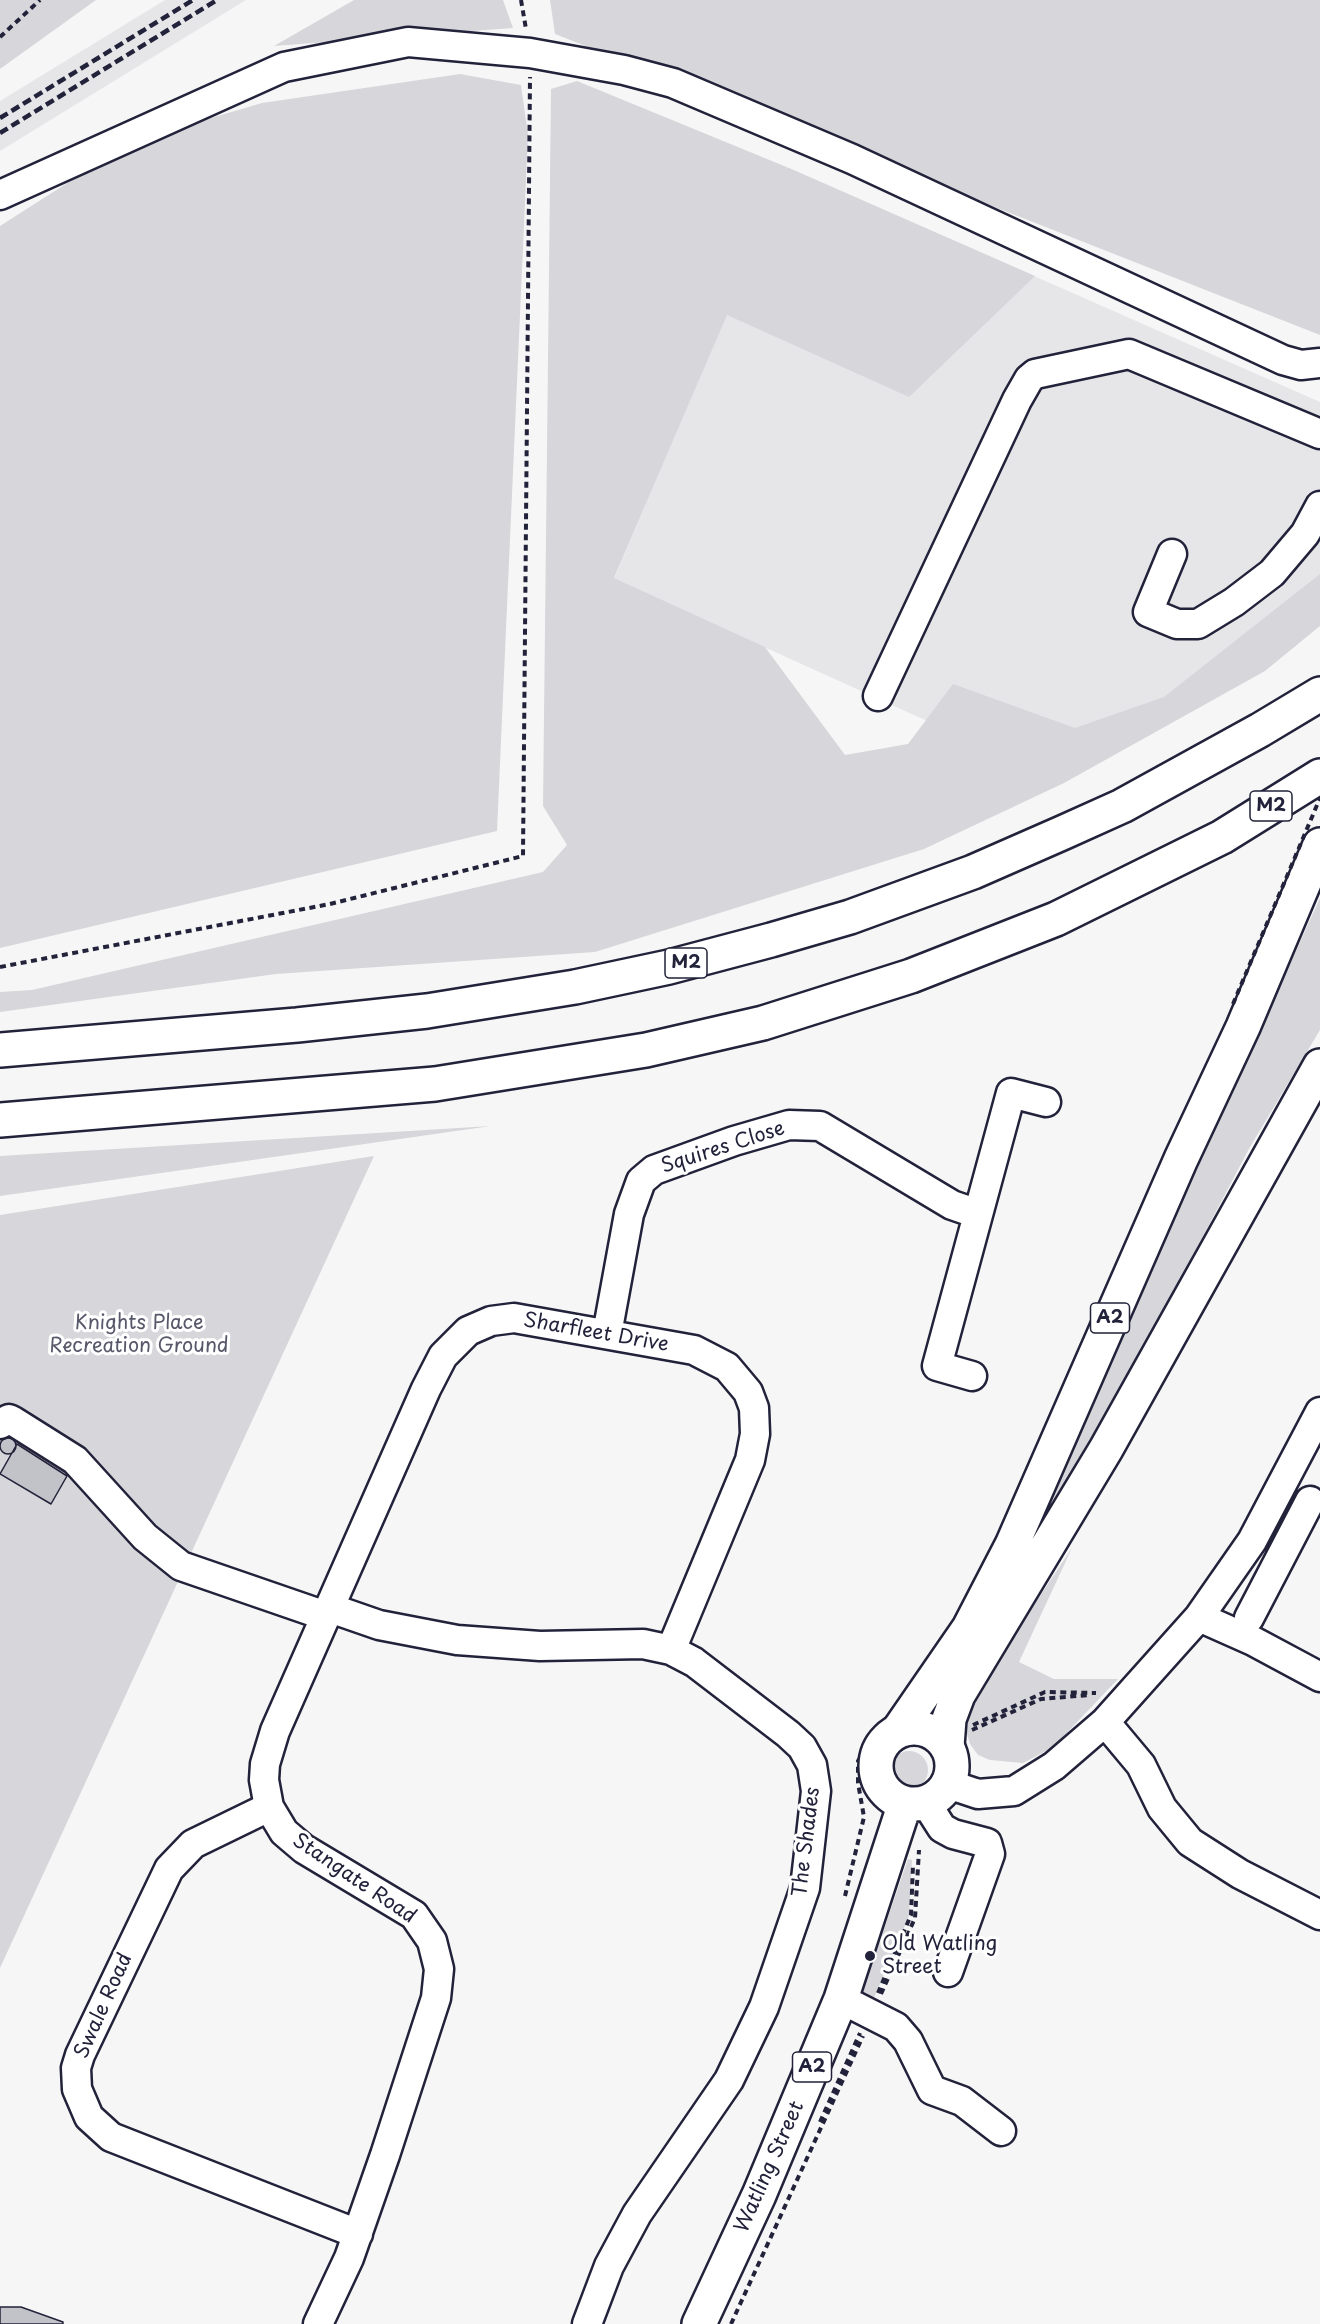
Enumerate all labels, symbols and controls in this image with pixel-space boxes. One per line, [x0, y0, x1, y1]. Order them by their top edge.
road number: M2 [1250, 791, 1292, 821]
road number: M2 [665, 948, 707, 978]
street label: Squires Close [658, 1117, 788, 1179]
road number: A2 [1090, 1303, 1130, 1333]
street label: Sharfleet Drive [521, 1308, 671, 1358]
park label: Knights Place Recreation Ground [49, 1311, 229, 1358]
street label: The Shades [788, 1786, 826, 1898]
street label: Stangate Road [288, 1829, 420, 1929]
place label: Old Watling Street [882, 1932, 997, 1979]
marker: Old Watling Street [863, 1949, 877, 1963]
street label: Swale Road [70, 1950, 138, 2062]
road number: A2 [792, 2052, 832, 2082]
street label: Watling Street [730, 2098, 810, 2236]

